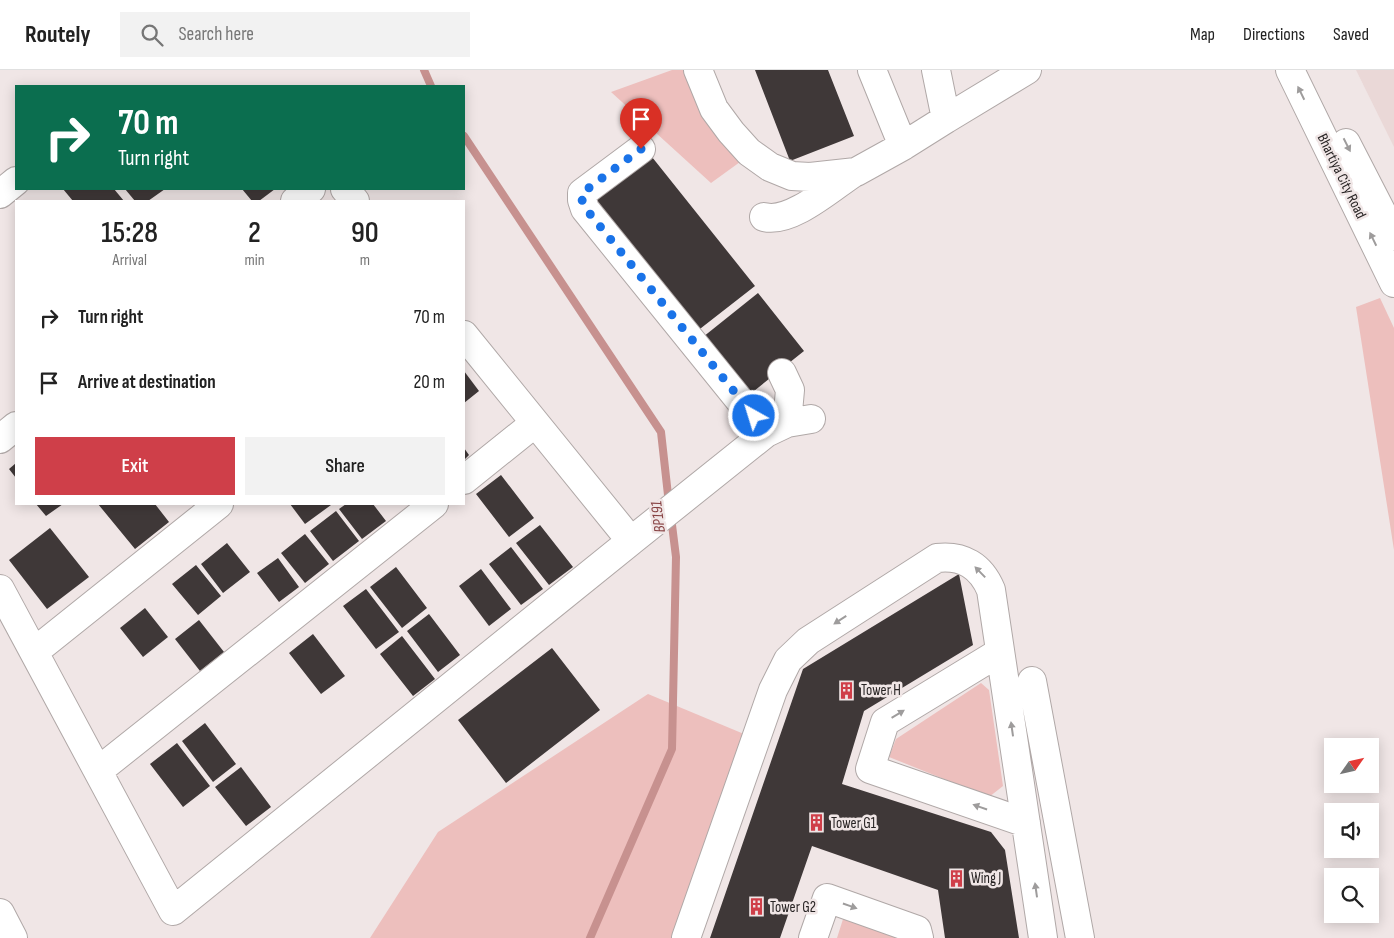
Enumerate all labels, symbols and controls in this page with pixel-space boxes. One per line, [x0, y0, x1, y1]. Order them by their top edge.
search box [120, 12, 470, 57]
text: Routely [25, 20, 90, 49]
icon: search [138, 21, 166, 49]
text: Search here [178, 23, 254, 46]
text: Map [1190, 24, 1215, 45]
text: Directions [1243, 24, 1305, 45]
text: Saved [1333, 24, 1369, 45]
one-way arrow [1297, 86, 1305, 100]
pin [620, 98, 662, 149]
text: 70 m [118, 102, 178, 145]
icon: right [35, 105, 100, 170]
icon: arrive [627, 105, 655, 133]
street label: Bhartiya City Road [1313, 131, 1370, 222]
one-way arrow [1343, 137, 1352, 152]
text: Turn right [118, 145, 189, 172]
text: 15:28 [101, 215, 158, 251]
text: 2 [248, 215, 261, 251]
text: 90 [351, 215, 379, 251]
one-way arrow [1369, 231, 1377, 246]
text: Arrival [113, 251, 147, 270]
text: min [244, 251, 265, 270]
text: m [360, 251, 370, 270]
icon: right [35, 304, 63, 332]
text: Turn right [78, 306, 143, 329]
text: 70 m [414, 306, 445, 329]
icon: arrive [35, 369, 63, 397]
text: Arrive at destination [78, 371, 216, 394]
text: 20 m [413, 371, 445, 394]
position arrow [727, 389, 779, 441]
button: Exit [35, 437, 235, 495]
button: Share [245, 437, 445, 495]
water label: BP191 [647, 499, 670, 534]
one-way arrow [974, 566, 986, 578]
one-way arrow [834, 615, 847, 625]
building icon: Tower H [837, 680, 857, 700]
place label: Tower H [861, 681, 901, 700]
one-way arrow [891, 710, 904, 719]
one-way arrow [1008, 721, 1016, 737]
north arrow [1324, 738, 1379, 792]
map controls [1324, 738, 1379, 923]
one-way arrow [972, 803, 987, 811]
button: sound [1324, 803, 1379, 858]
building icon: Tower G1 [807, 813, 827, 833]
place label: Tower G1 [831, 814, 877, 833]
building icon: Wing J [947, 868, 967, 888]
button: search [1324, 868, 1379, 923]
place label: Wing J [971, 869, 1001, 888]
one-way arrow [1032, 881, 1040, 897]
building icon: Tower G2 [746, 897, 766, 917]
place label: Tower G2 [770, 898, 816, 917]
one-way arrow [843, 902, 858, 910]

